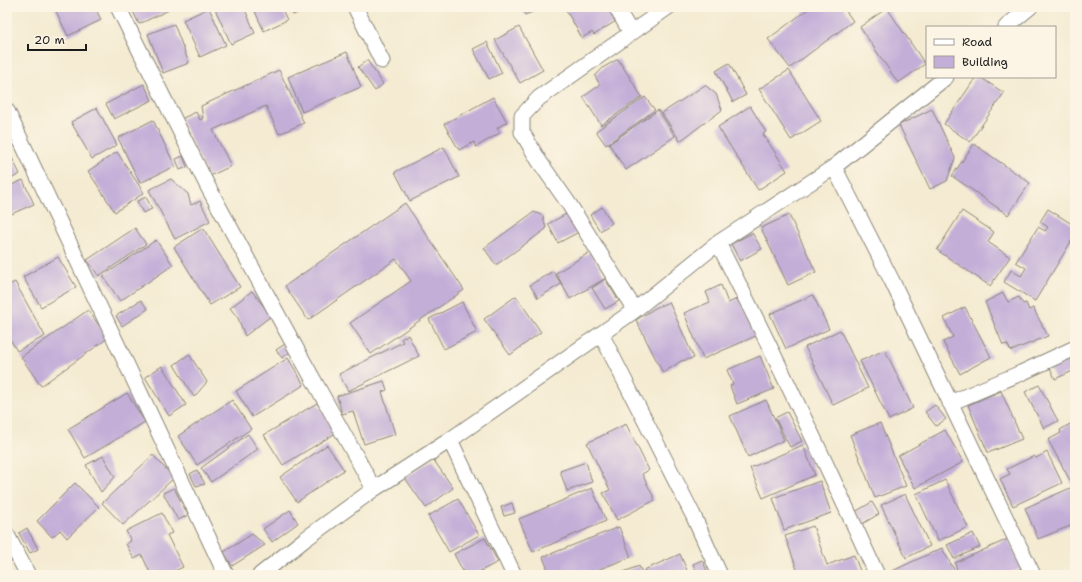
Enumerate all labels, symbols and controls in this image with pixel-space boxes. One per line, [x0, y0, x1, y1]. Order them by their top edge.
scale bar [28, 26, 86, 52]
legend [926, 26, 1056, 78]
text: 20 m [34, 32, 65, 48]
text: Road [962, 34, 993, 50]
text: Building [962, 54, 1008, 70]

